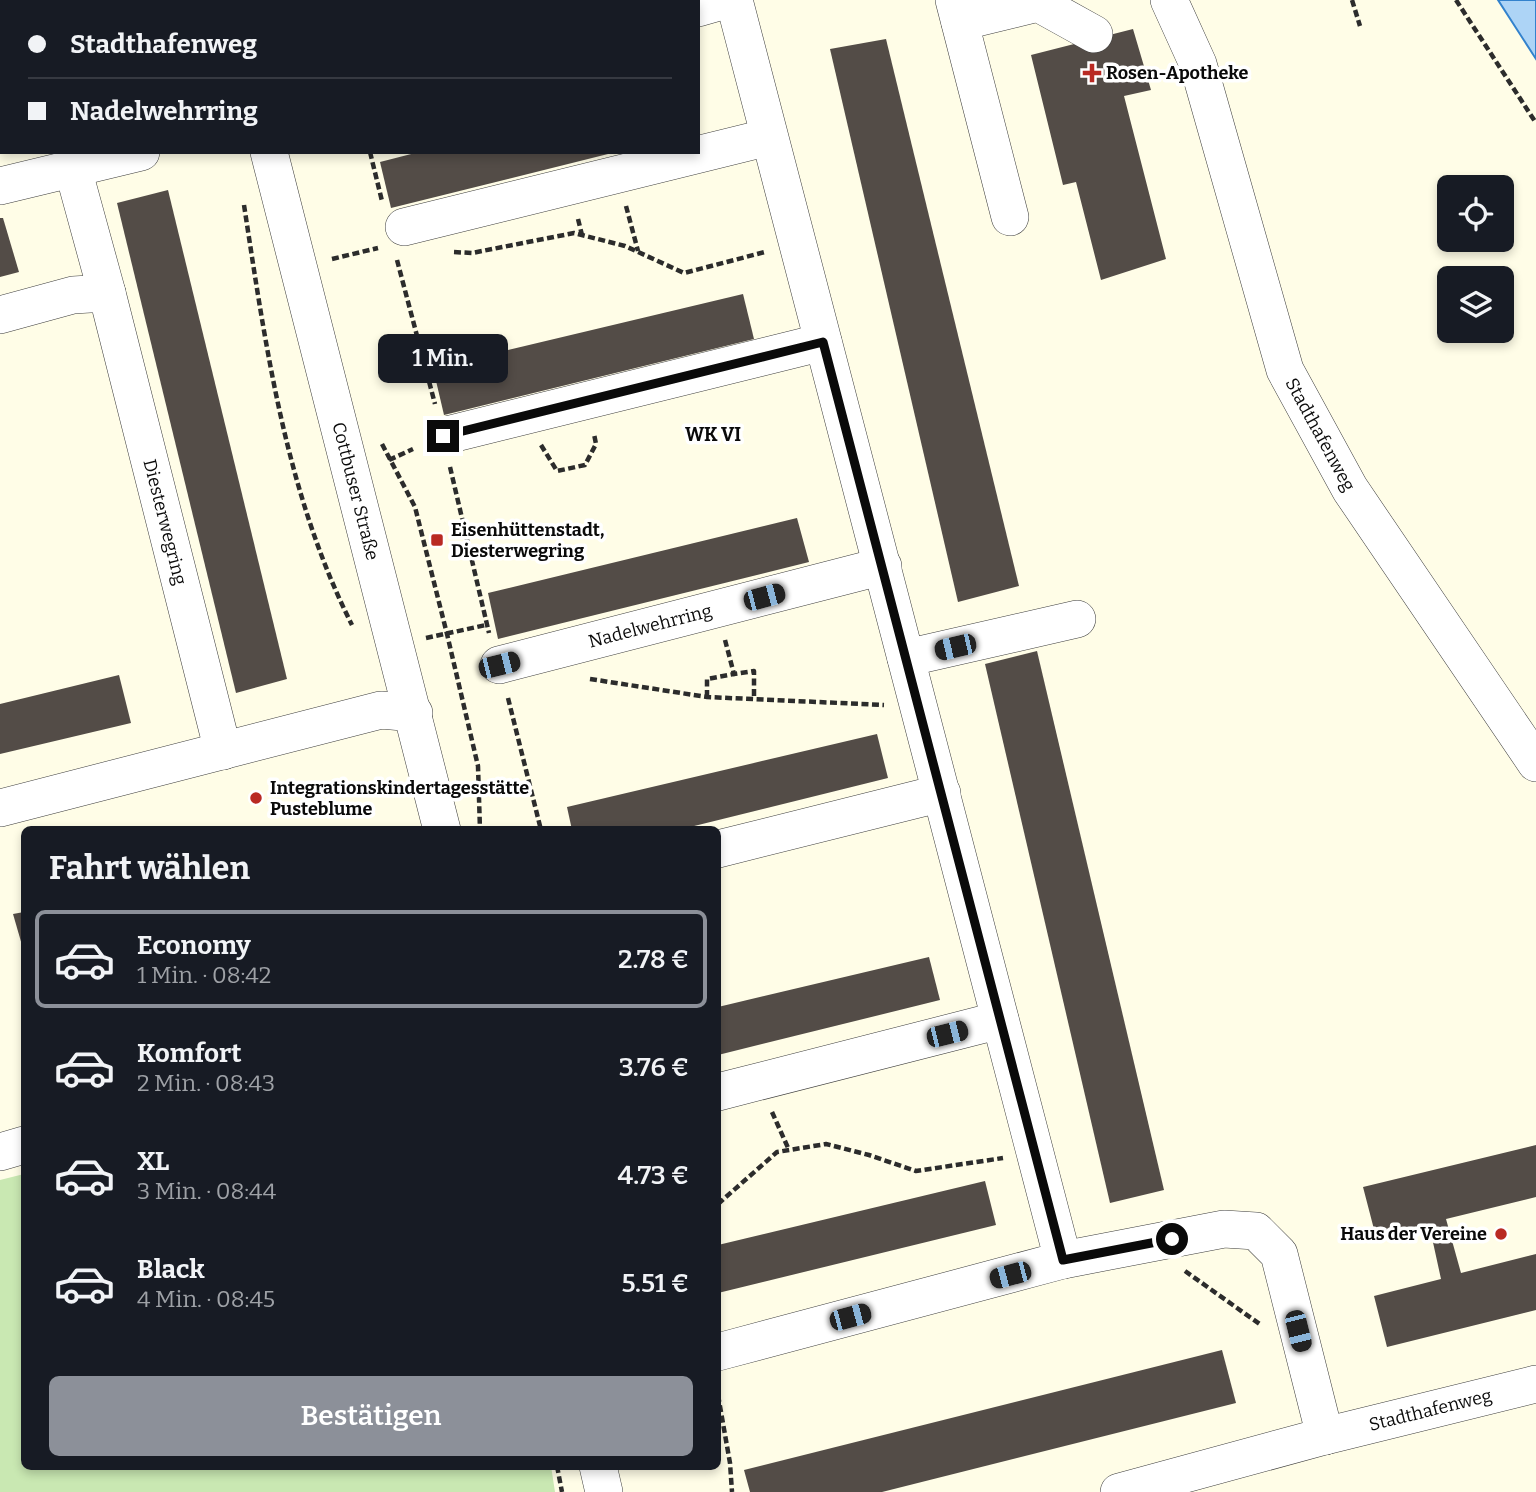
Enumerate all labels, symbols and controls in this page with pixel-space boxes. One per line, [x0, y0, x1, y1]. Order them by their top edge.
text: Stadthafenweg [70, 29, 257, 60]
place label: Rosen-Apotheke [1106, 62, 1248, 84]
marker: Rosen-Apotheke [1084, 65, 1100, 81]
text: Nadelwehrring [70, 96, 258, 127]
map controls [1437, 175, 1514, 343]
button: locate [1437, 175, 1514, 252]
button: layers [1437, 266, 1514, 343]
callout: 1 Min. [378, 334, 508, 384]
text: 1 Min. [412, 344, 474, 372]
street label: Stadthafenweg [1280, 374, 1360, 495]
street label: Cottbuser Straße [327, 420, 384, 563]
route end [427, 420, 459, 452]
district label: WK VI [685, 423, 741, 446]
street label: Diesterwegring [139, 457, 192, 587]
place label: Eisenhüttenstadt, Diesterwegring [451, 519, 604, 562]
marker: Eisenhüttenstadt, Diesterwegring [429, 532, 445, 548]
car [741, 581, 788, 613]
street label: Nadelwehrring [586, 600, 714, 653]
car [933, 632, 978, 662]
car [477, 650, 522, 680]
place label: Integrationskindertagesstätte Pusteblume [270, 777, 529, 820]
marker: Integrationskindertagesstätte Pusteblume [248, 790, 264, 806]
text: Fahrt wählen [49, 849, 250, 887]
icon: car [53, 928, 116, 991]
text: Economy [137, 930, 251, 961]
text: 2.78 € [618, 944, 689, 975]
text: 1 Min. · 08:42 [137, 961, 271, 989]
car [925, 1019, 970, 1049]
icon: car [53, 1036, 116, 1099]
text: Komfort [137, 1038, 242, 1069]
text: 3.76 € [619, 1052, 689, 1083]
text: 2 Min. · 08:43 [137, 1069, 275, 1097]
icon: car [53, 1144, 116, 1207]
text: XL [137, 1146, 169, 1177]
text: 4.73 € [618, 1160, 689, 1191]
text: 3 Min. · 08:44 [137, 1177, 276, 1205]
route start [1156, 1223, 1188, 1255]
place label: Haus der Vereine [1340, 1223, 1487, 1245]
marker: Haus der Vereine [1493, 1226, 1509, 1242]
icon: car [53, 1252, 116, 1315]
text: Black [137, 1254, 205, 1285]
car [987, 1259, 1034, 1291]
text: 5.51 € [621, 1268, 689, 1299]
text: 4 Min. · 08:45 [137, 1285, 275, 1313]
car [827, 1301, 874, 1333]
car [1283, 1308, 1314, 1354]
button: Bestätigen [49, 1376, 693, 1456]
street label: Stadthafenweg [1367, 1384, 1494, 1436]

